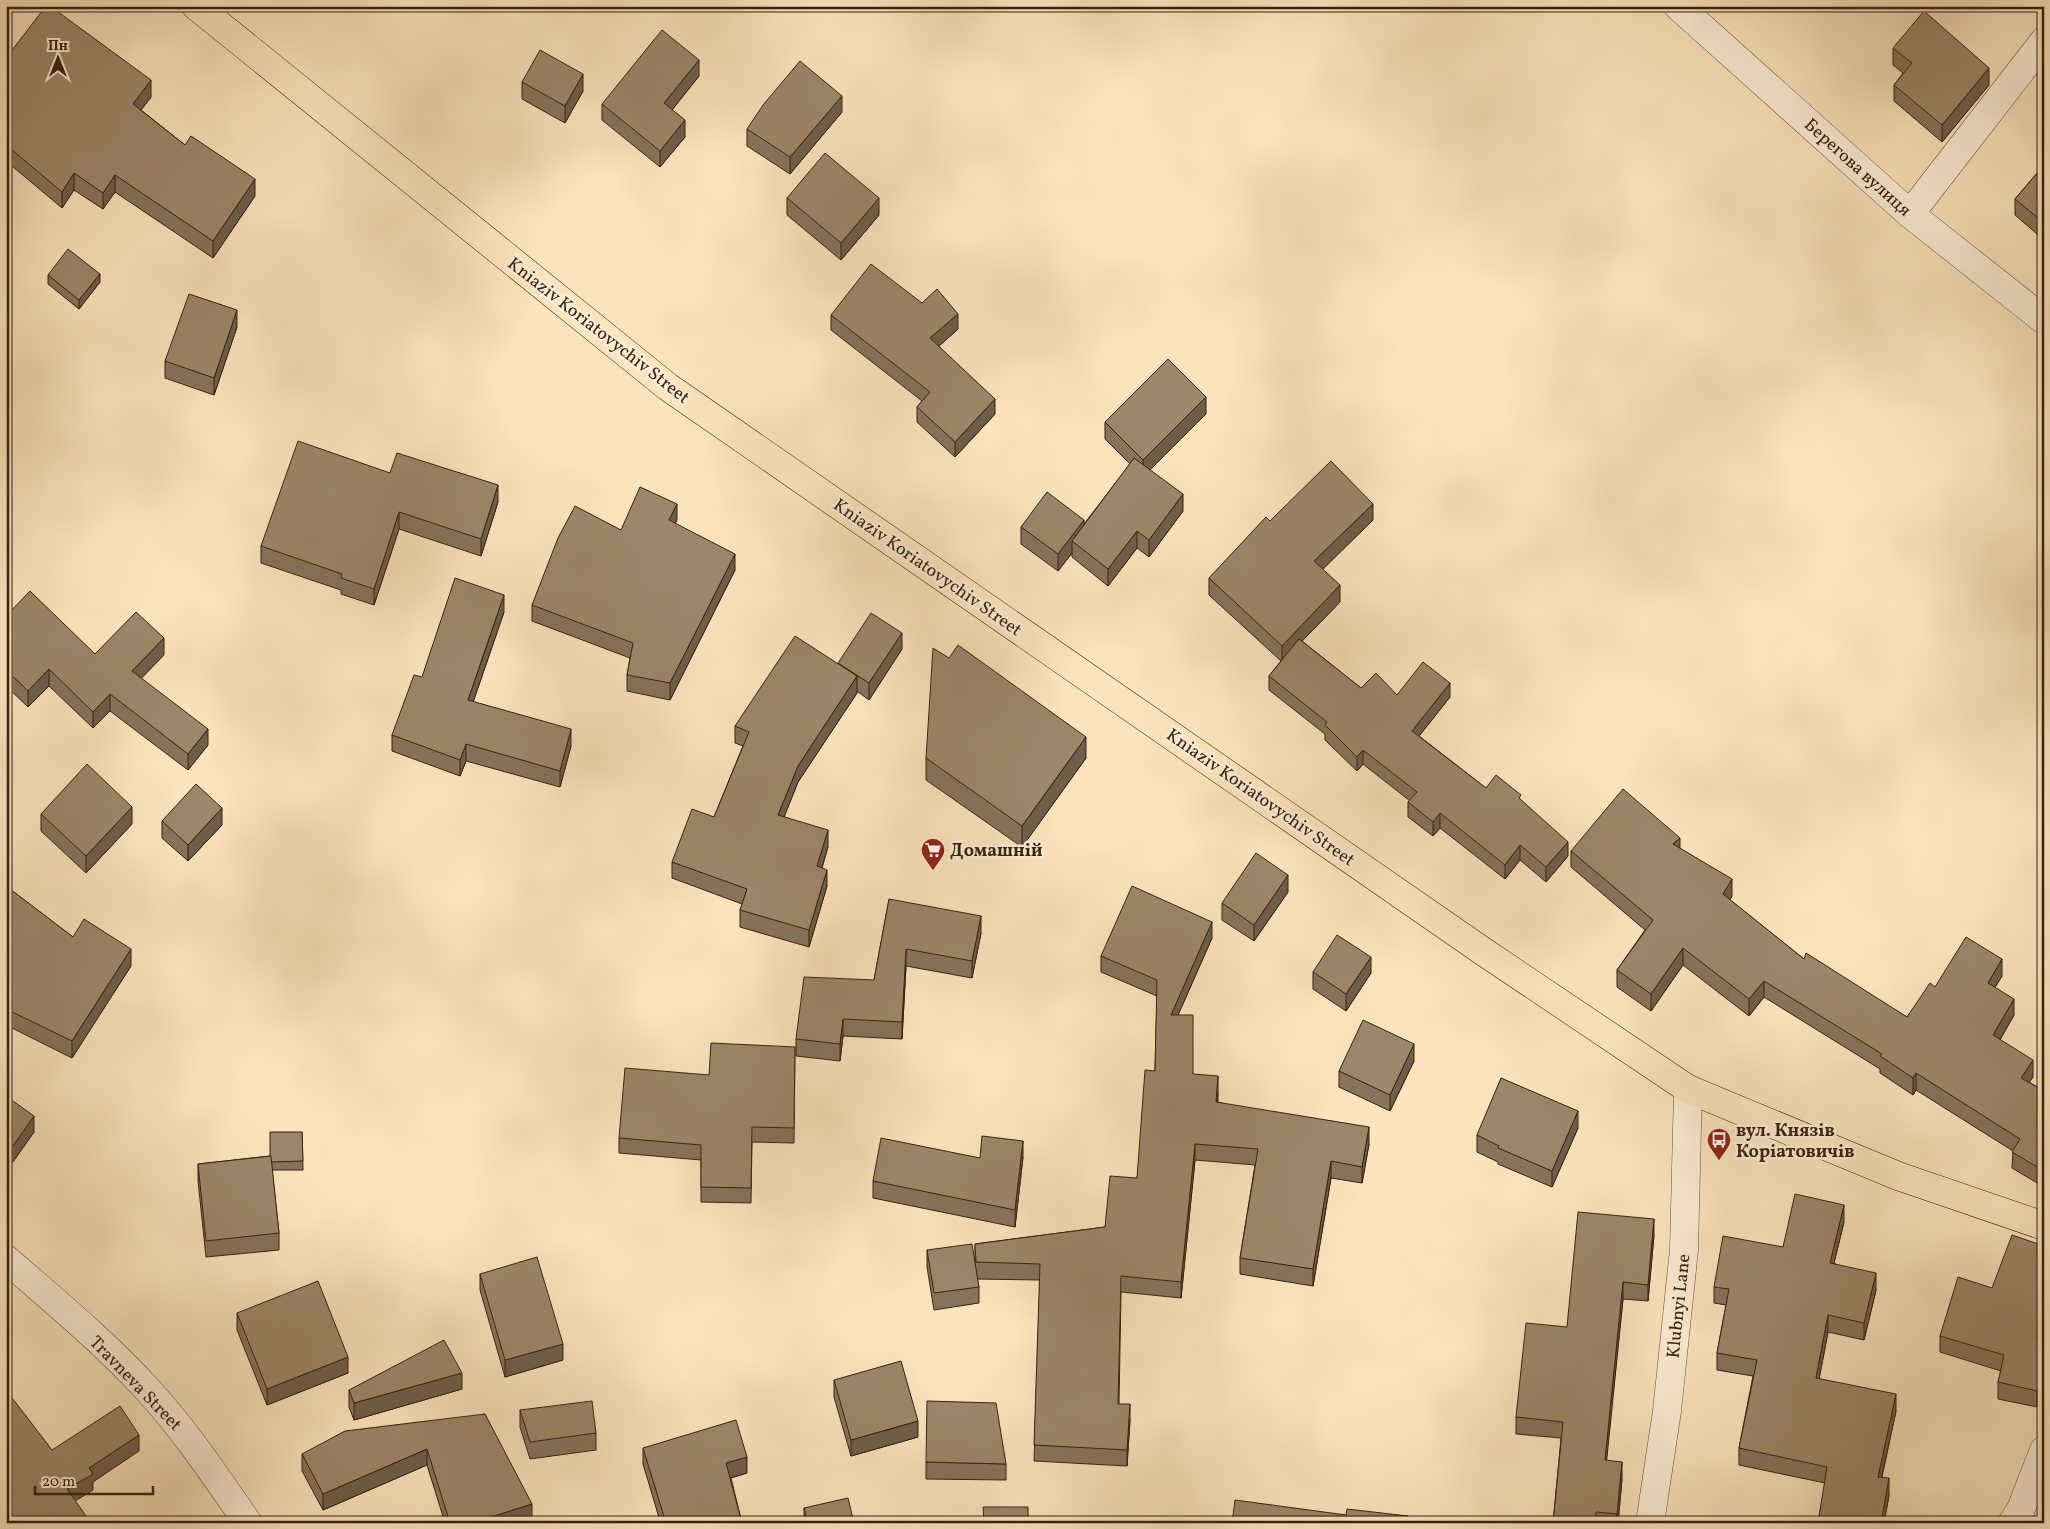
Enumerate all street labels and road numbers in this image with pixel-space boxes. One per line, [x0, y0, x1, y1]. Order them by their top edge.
street label: Берегова вулиця [1798, 113, 1916, 223]
street label: Kniaziv Koriatovychiv Street [502, 252, 694, 410]
street label: Kniaziv Koriatovychiv Street [828, 493, 1027, 643]
street label: Kniaziv Koriatovychiv Street [1161, 723, 1360, 873]
street label: Klubnyi Lane [1662, 1253, 1697, 1360]
street label: Travneva Street [83, 1331, 187, 1437]

